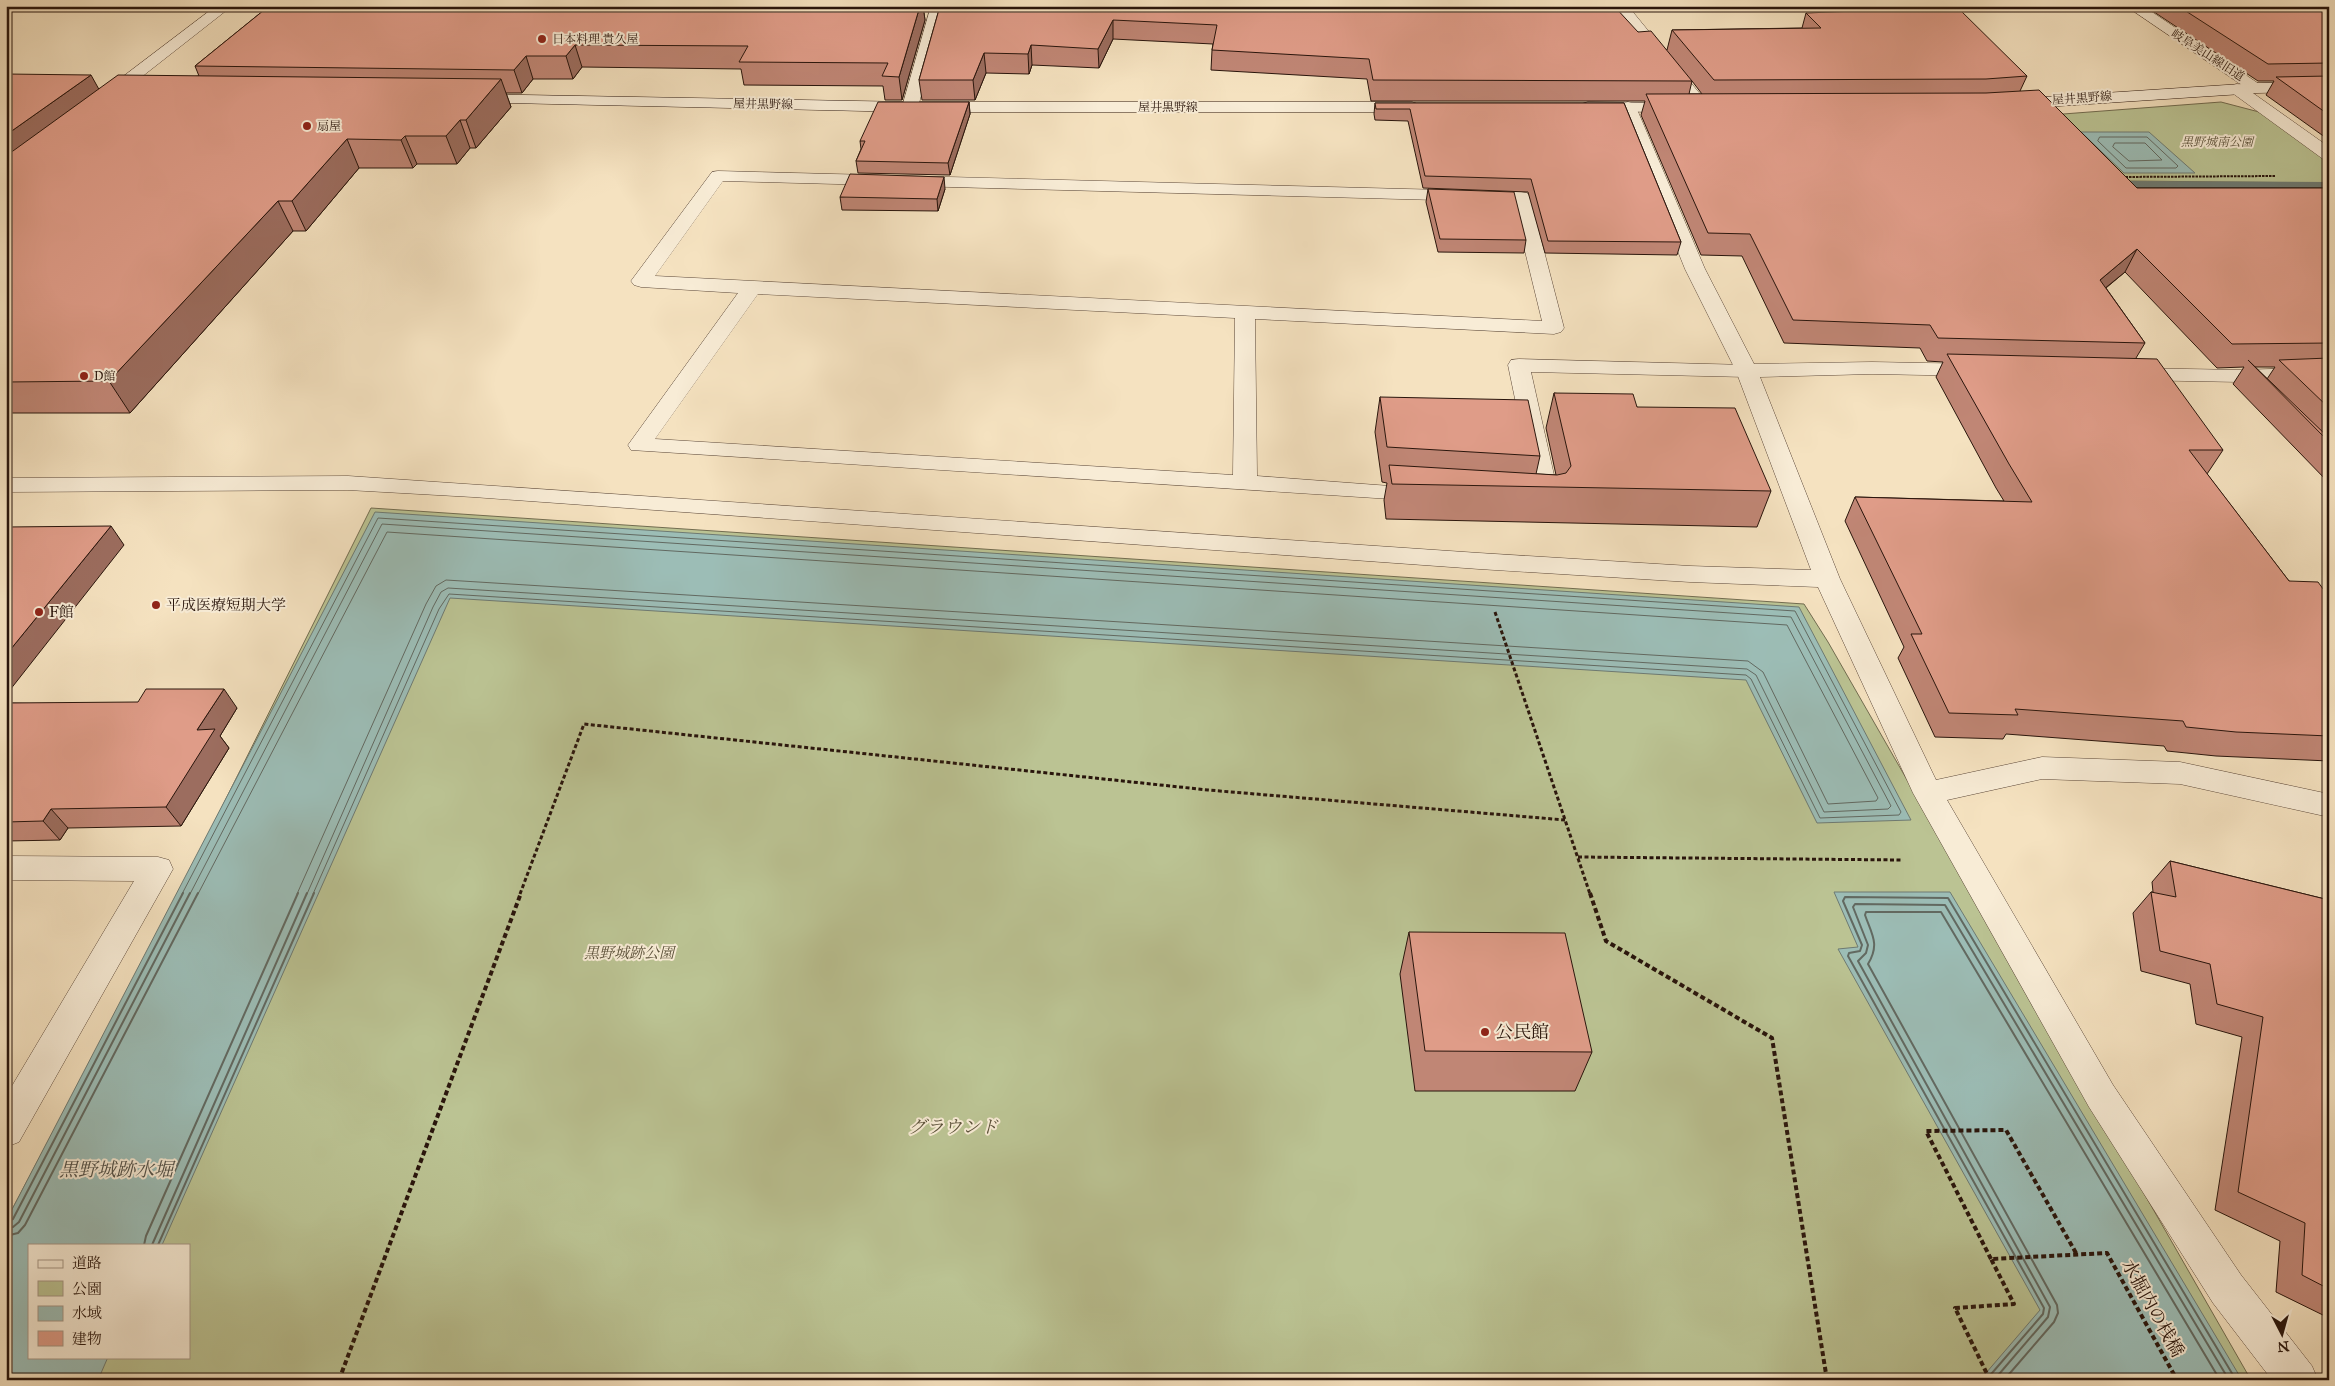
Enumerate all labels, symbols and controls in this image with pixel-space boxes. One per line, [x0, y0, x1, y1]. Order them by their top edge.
street label: 岐阜美山線旧道 [2169, 26, 2247, 84]
place label: 日本料理 貴久屋 [552, 32, 639, 46]
marker: 日本料理 貴久屋 [536, 33, 548, 45]
street label: 屋井黒野線 [2052, 89, 2112, 107]
street label: 屋井黒野線 [733, 96, 793, 112]
street label: 屋井黒野線 [1138, 100, 1198, 114]
place label: 扇屋 [317, 119, 341, 133]
marker: 扇屋 [301, 120, 313, 132]
park label: 黒野城南公園 [2181, 135, 2255, 149]
place label: D館 [94, 369, 115, 383]
marker: D館 [78, 370, 90, 382]
place label: 平成医療短期大学 [166, 596, 286, 614]
marker: 平成医療短期大学 [150, 599, 162, 611]
place label: F館 [49, 603, 74, 621]
marker: F館 [33, 606, 45, 618]
park label: 黒野城跡公園 [584, 944, 677, 962]
place label: 公民館 [1495, 1021, 1549, 1043]
marker: 公民館 [1479, 1026, 1491, 1038]
park label: グラウンド [908, 1116, 999, 1138]
water label: 黒野城跡水堀 [59, 1158, 176, 1181]
legend [28, 1244, 190, 1358]
text: 道路 [72, 1254, 102, 1272]
street label: 水掘内の桟橋 [2117, 1255, 2189, 1361]
text: 公園 [72, 1280, 102, 1298]
text: 水域 [72, 1304, 102, 1322]
north arrow [2258, 1308, 2308, 1358]
text: 建物 [72, 1330, 102, 1348]
text: N [2276, 1337, 2290, 1356]

